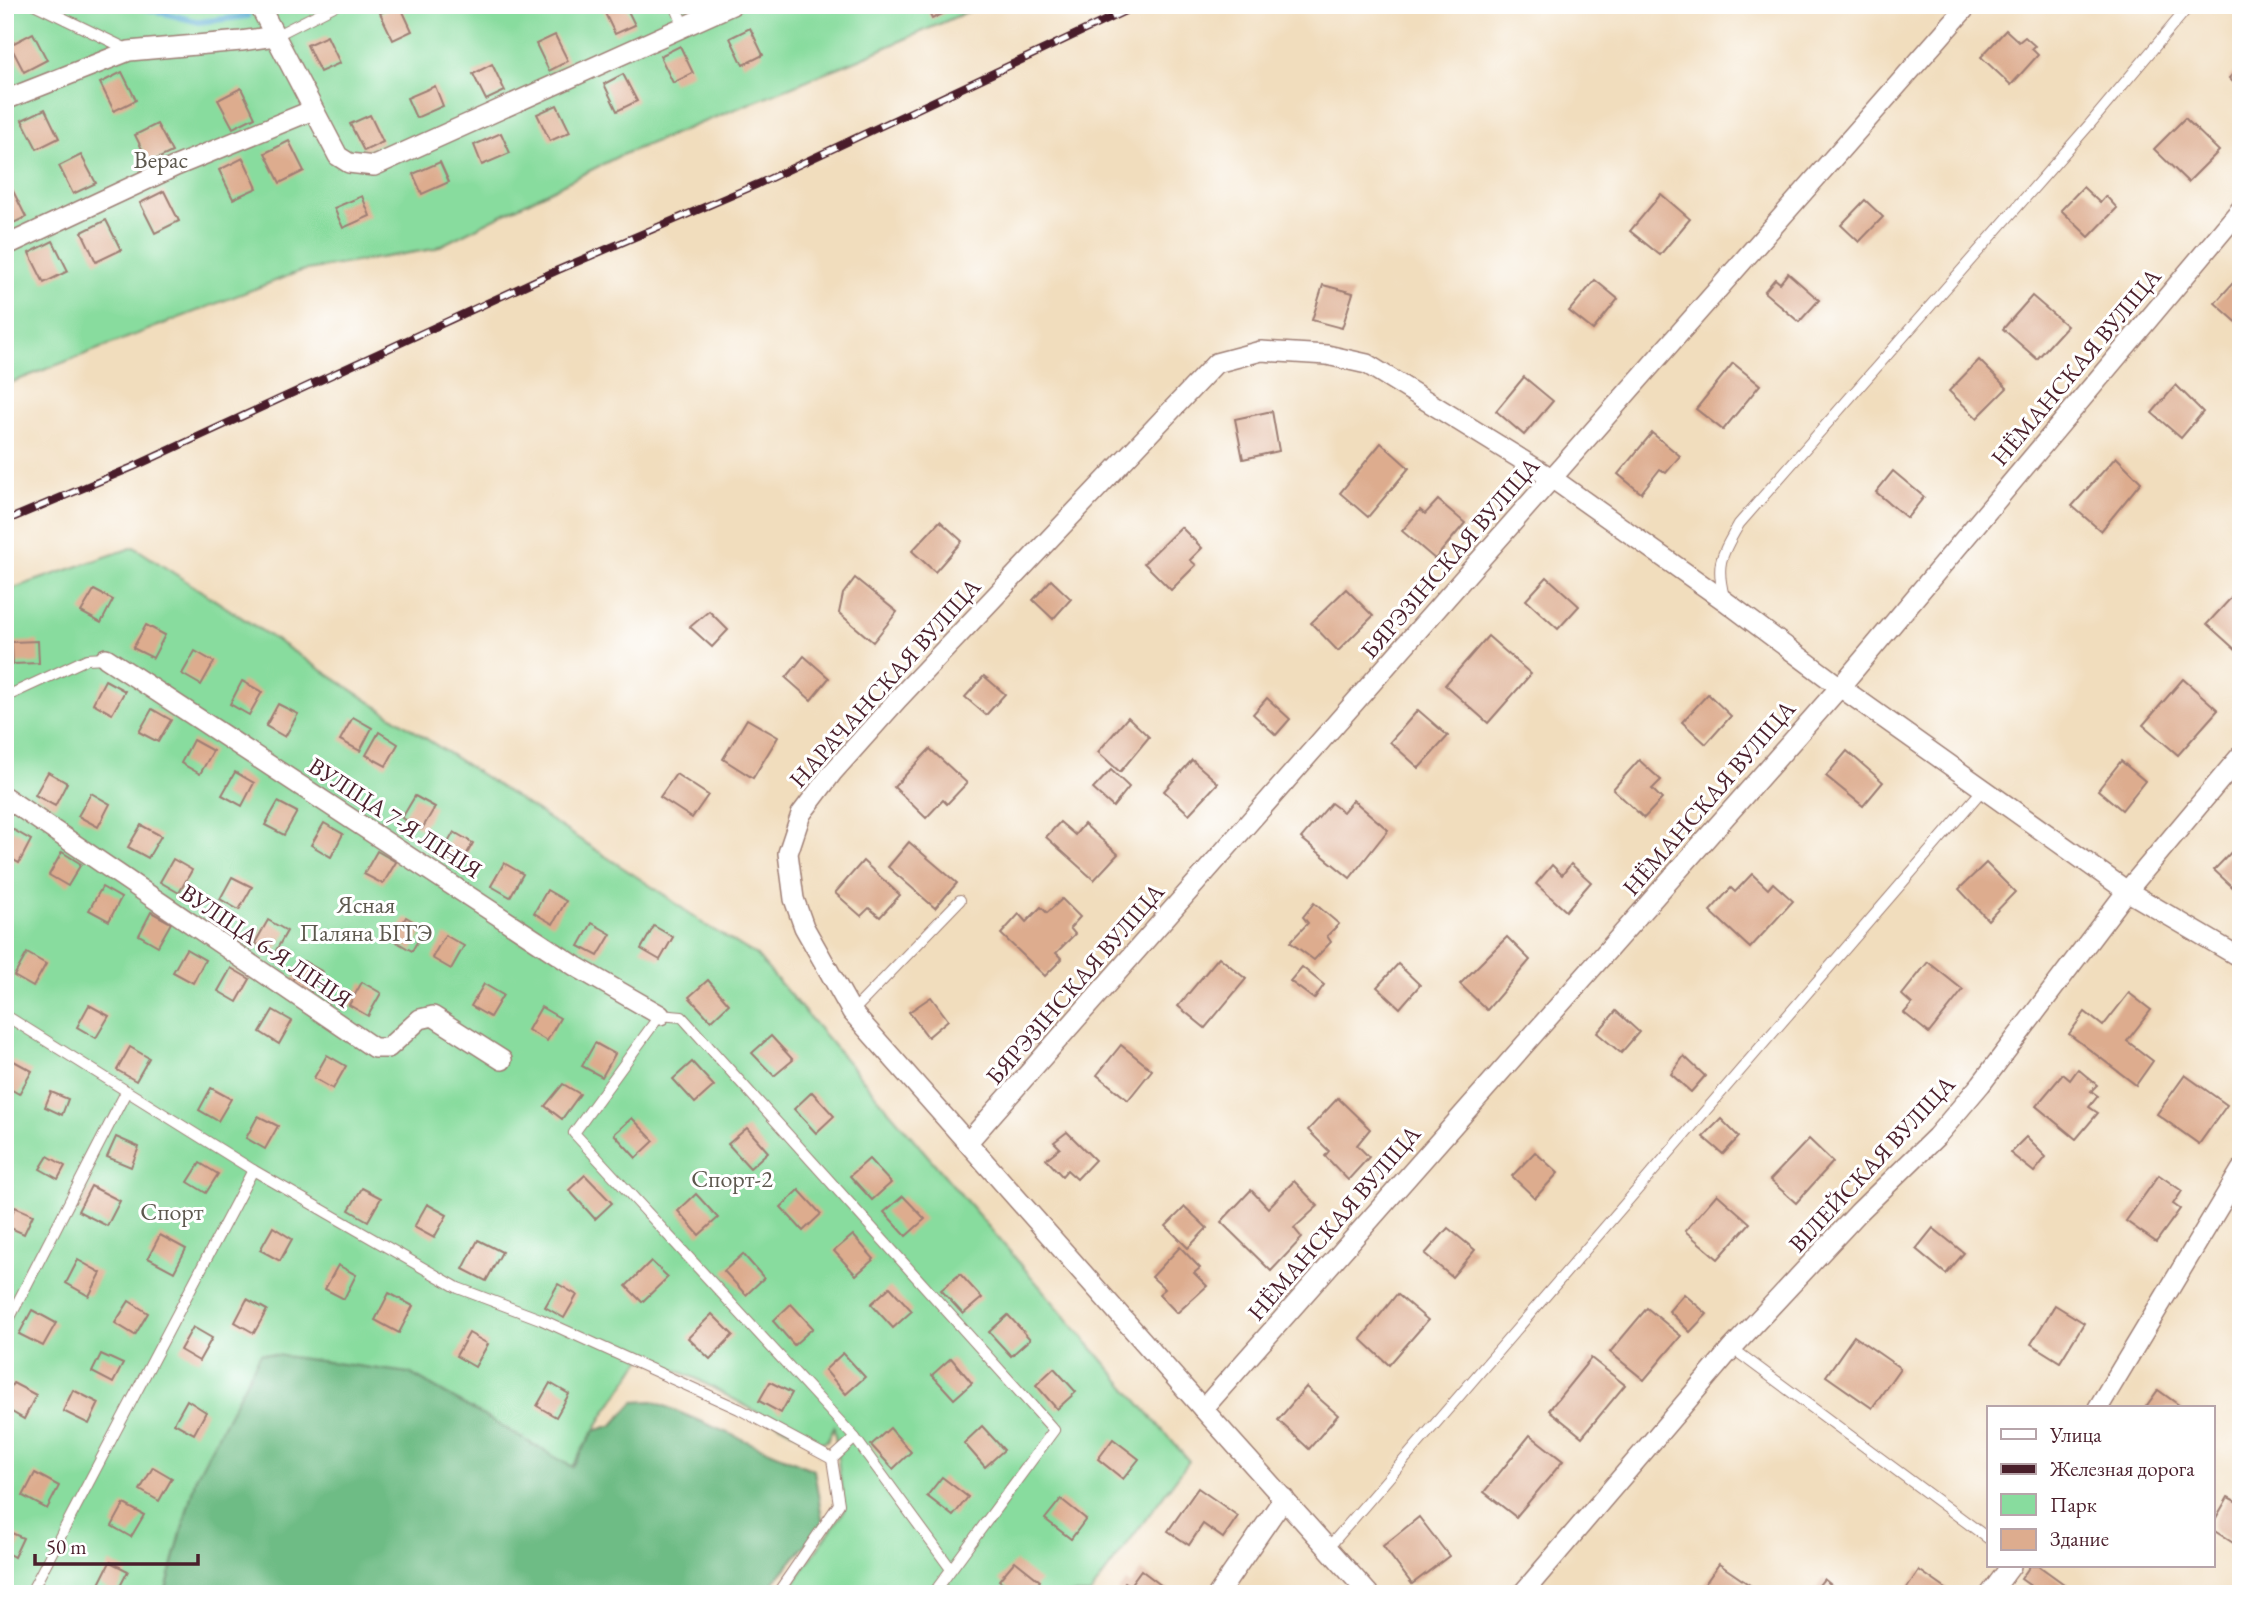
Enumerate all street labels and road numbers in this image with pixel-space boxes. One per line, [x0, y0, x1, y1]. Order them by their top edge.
street label: НЁМАНСКАЯ ВУЛІЦА [1984, 261, 2168, 472]
street label: БЯРЭЗІНСКАЯ ВУЛІЦА [1354, 450, 1546, 665]
street label: НАРАЧАНСКАЯ ВУЛІЦА [782, 571, 987, 794]
street label: НЁМАНСКАЯ ВУЛІЦА [1615, 693, 1802, 902]
street label: ВУЛІЦА 7-Я ЛІНІЯ [303, 750, 488, 885]
street label: БЯРЭЗІНСКАЯ ВУЛІЦА [979, 876, 1171, 1091]
street label: ВУЛІЦА 6-Я ЛІНІЯ [174, 877, 358, 1015]
street label: ВІЛЕЙСКАЯ ВУЛІЦА [1782, 1069, 1962, 1258]
street label: НЁМАНСКАЯ ВУЛІЦА [1240, 1118, 1427, 1327]

